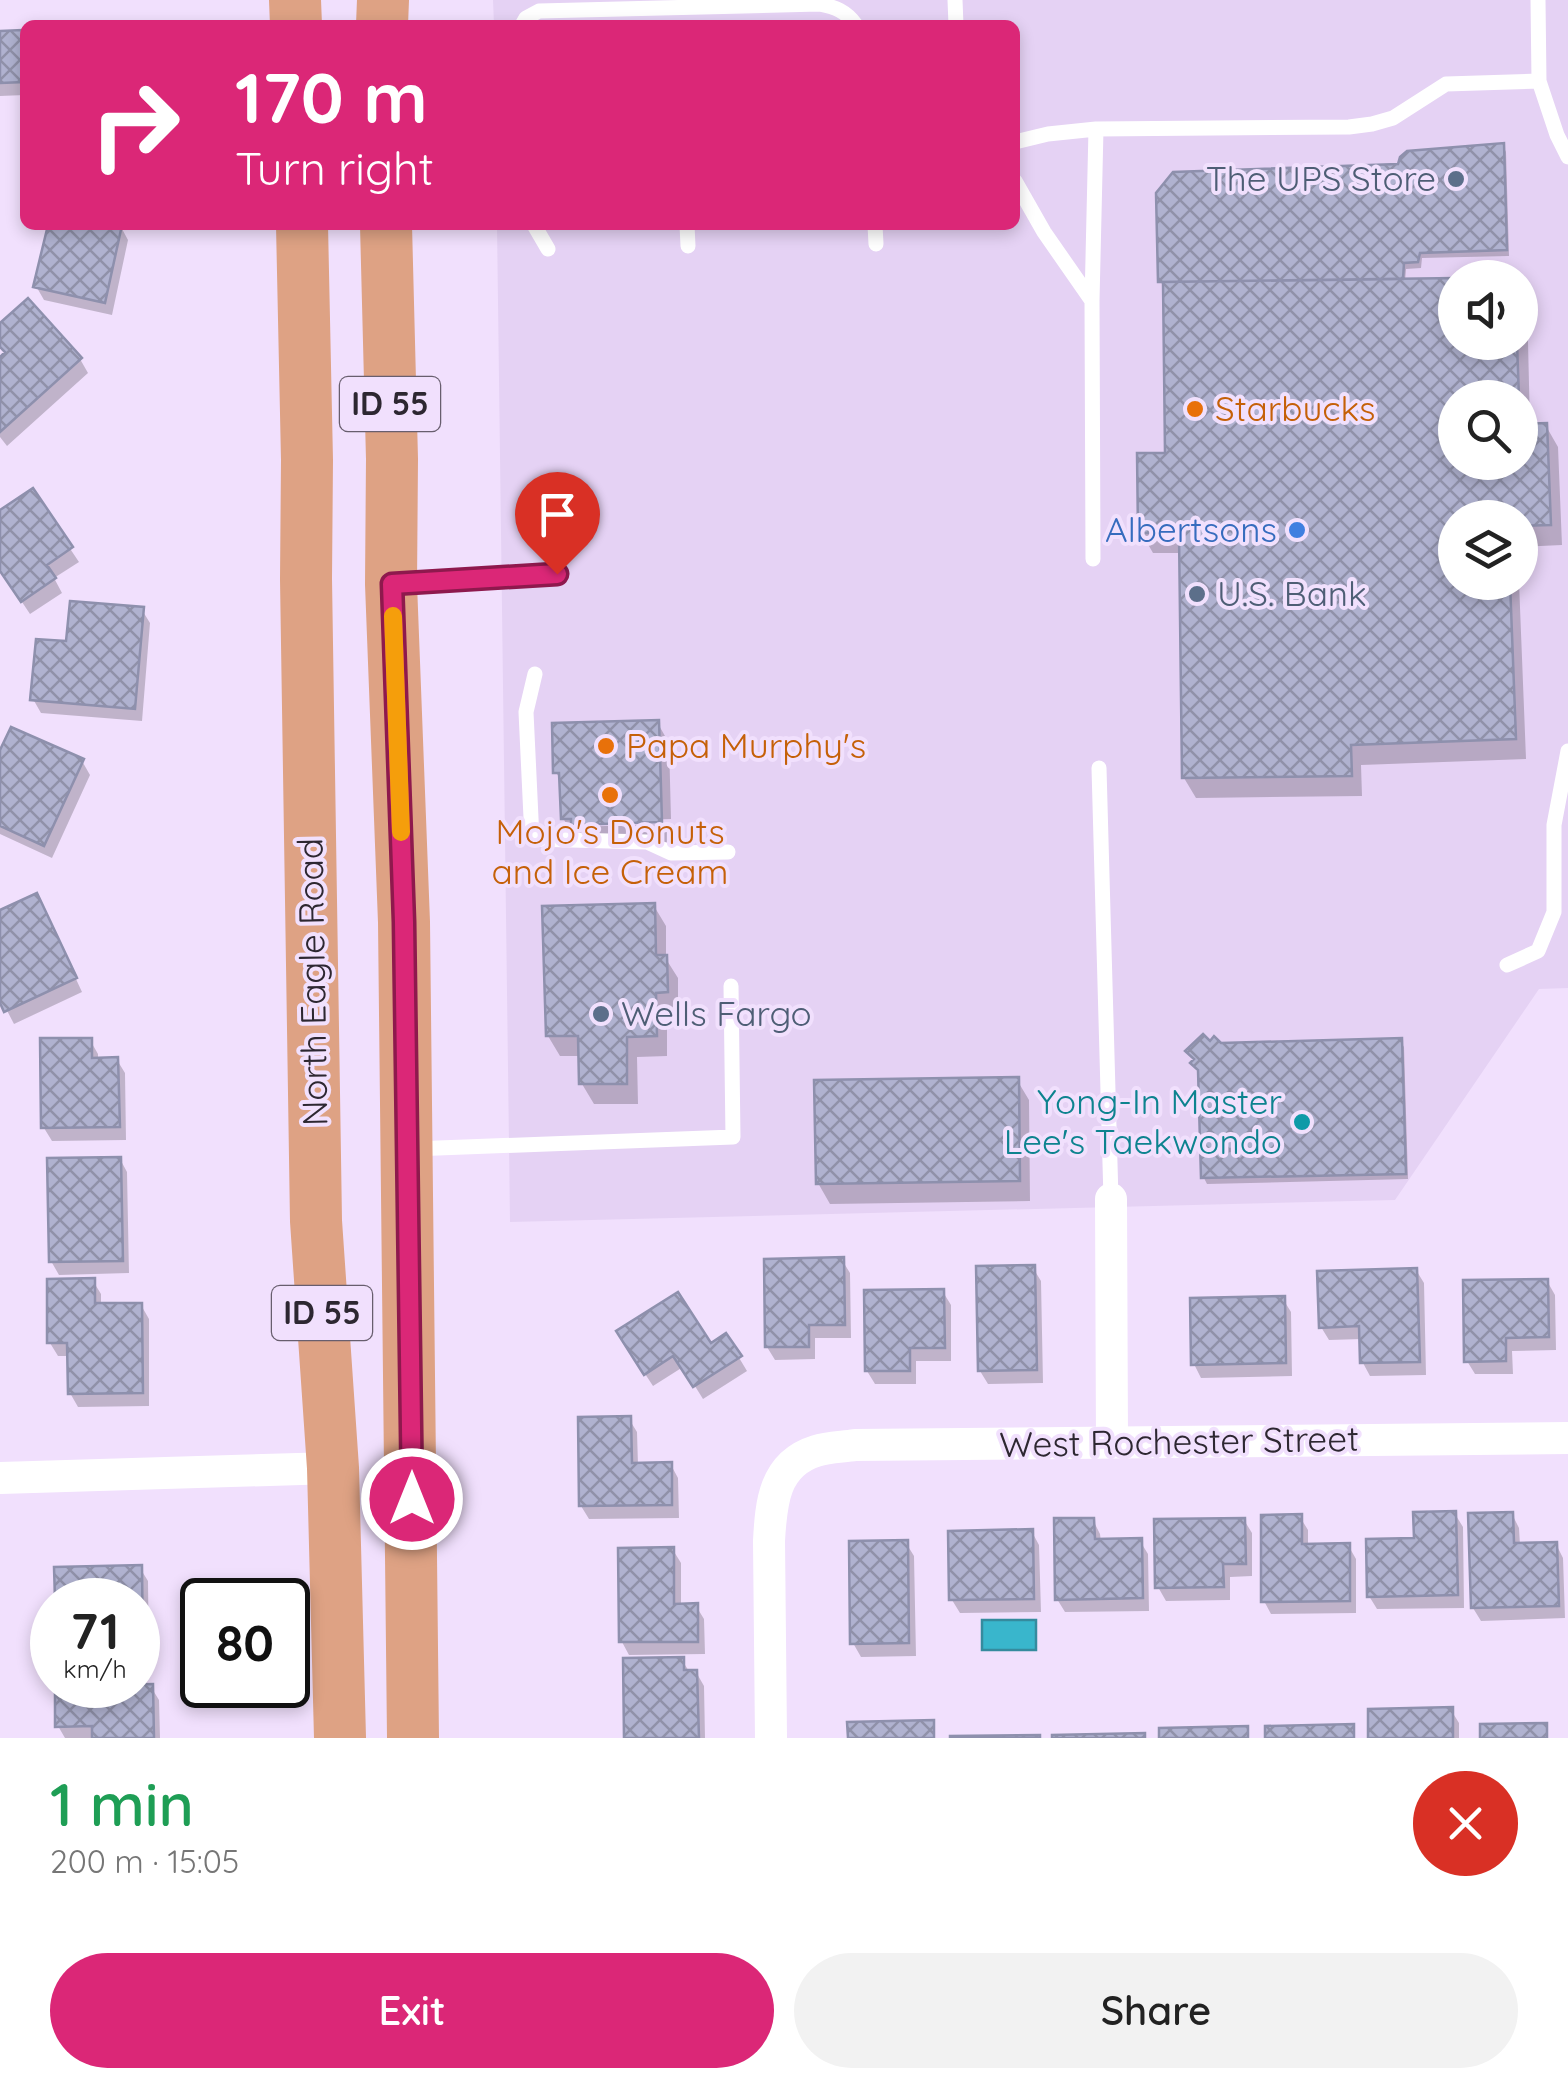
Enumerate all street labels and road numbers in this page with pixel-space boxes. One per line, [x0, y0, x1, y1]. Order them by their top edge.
road number: ID 55 [340, 377, 440, 431]
street label: North Eagle Road [287, 838, 337, 1126]
road number: ID 55 [272, 1286, 372, 1340]
street label: West Rochester Street [999, 1416, 1359, 1466]

